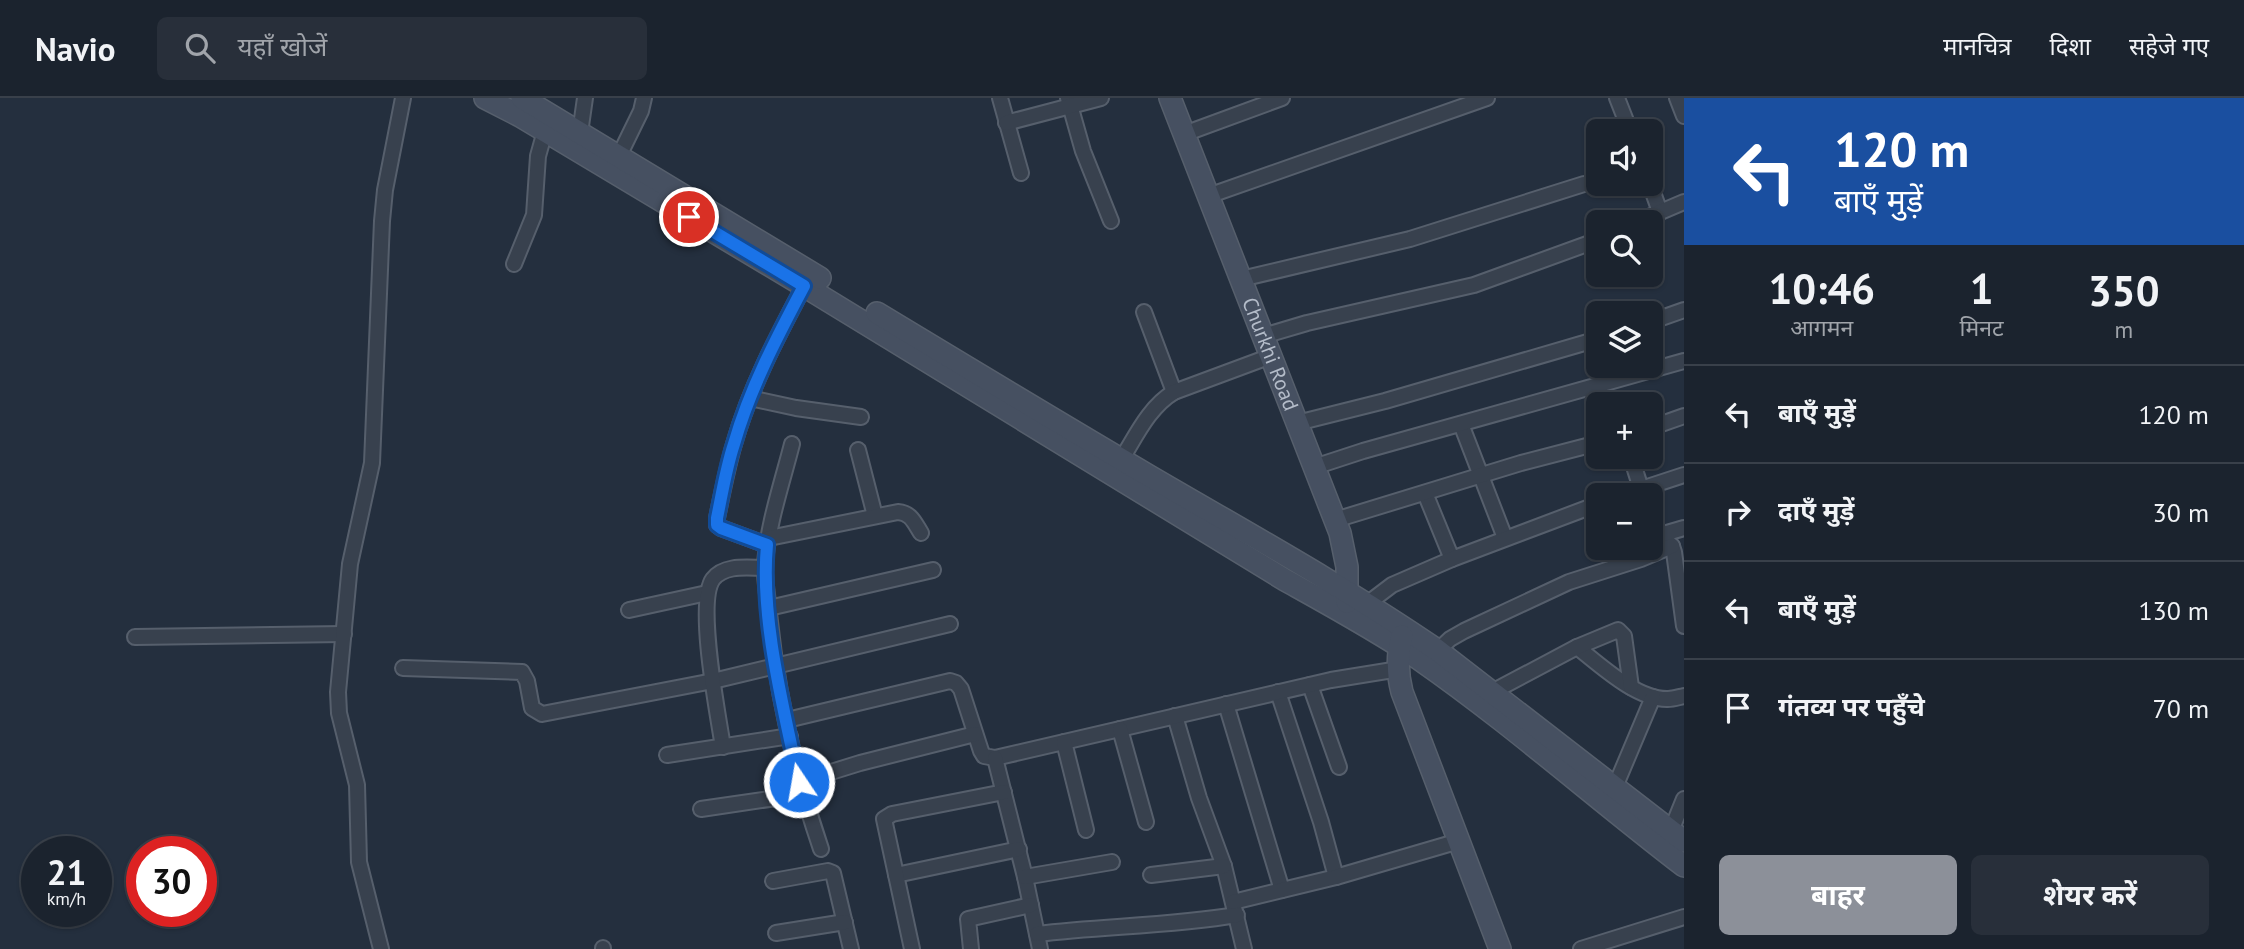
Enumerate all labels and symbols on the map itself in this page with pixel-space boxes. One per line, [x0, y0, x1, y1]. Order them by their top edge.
pin [659, 187, 719, 247]
street label: Churkhi Road [1236, 293, 1305, 414]
position arrow [762, 745, 836, 819]
speed limit sign: 30 [126, 836, 217, 927]

